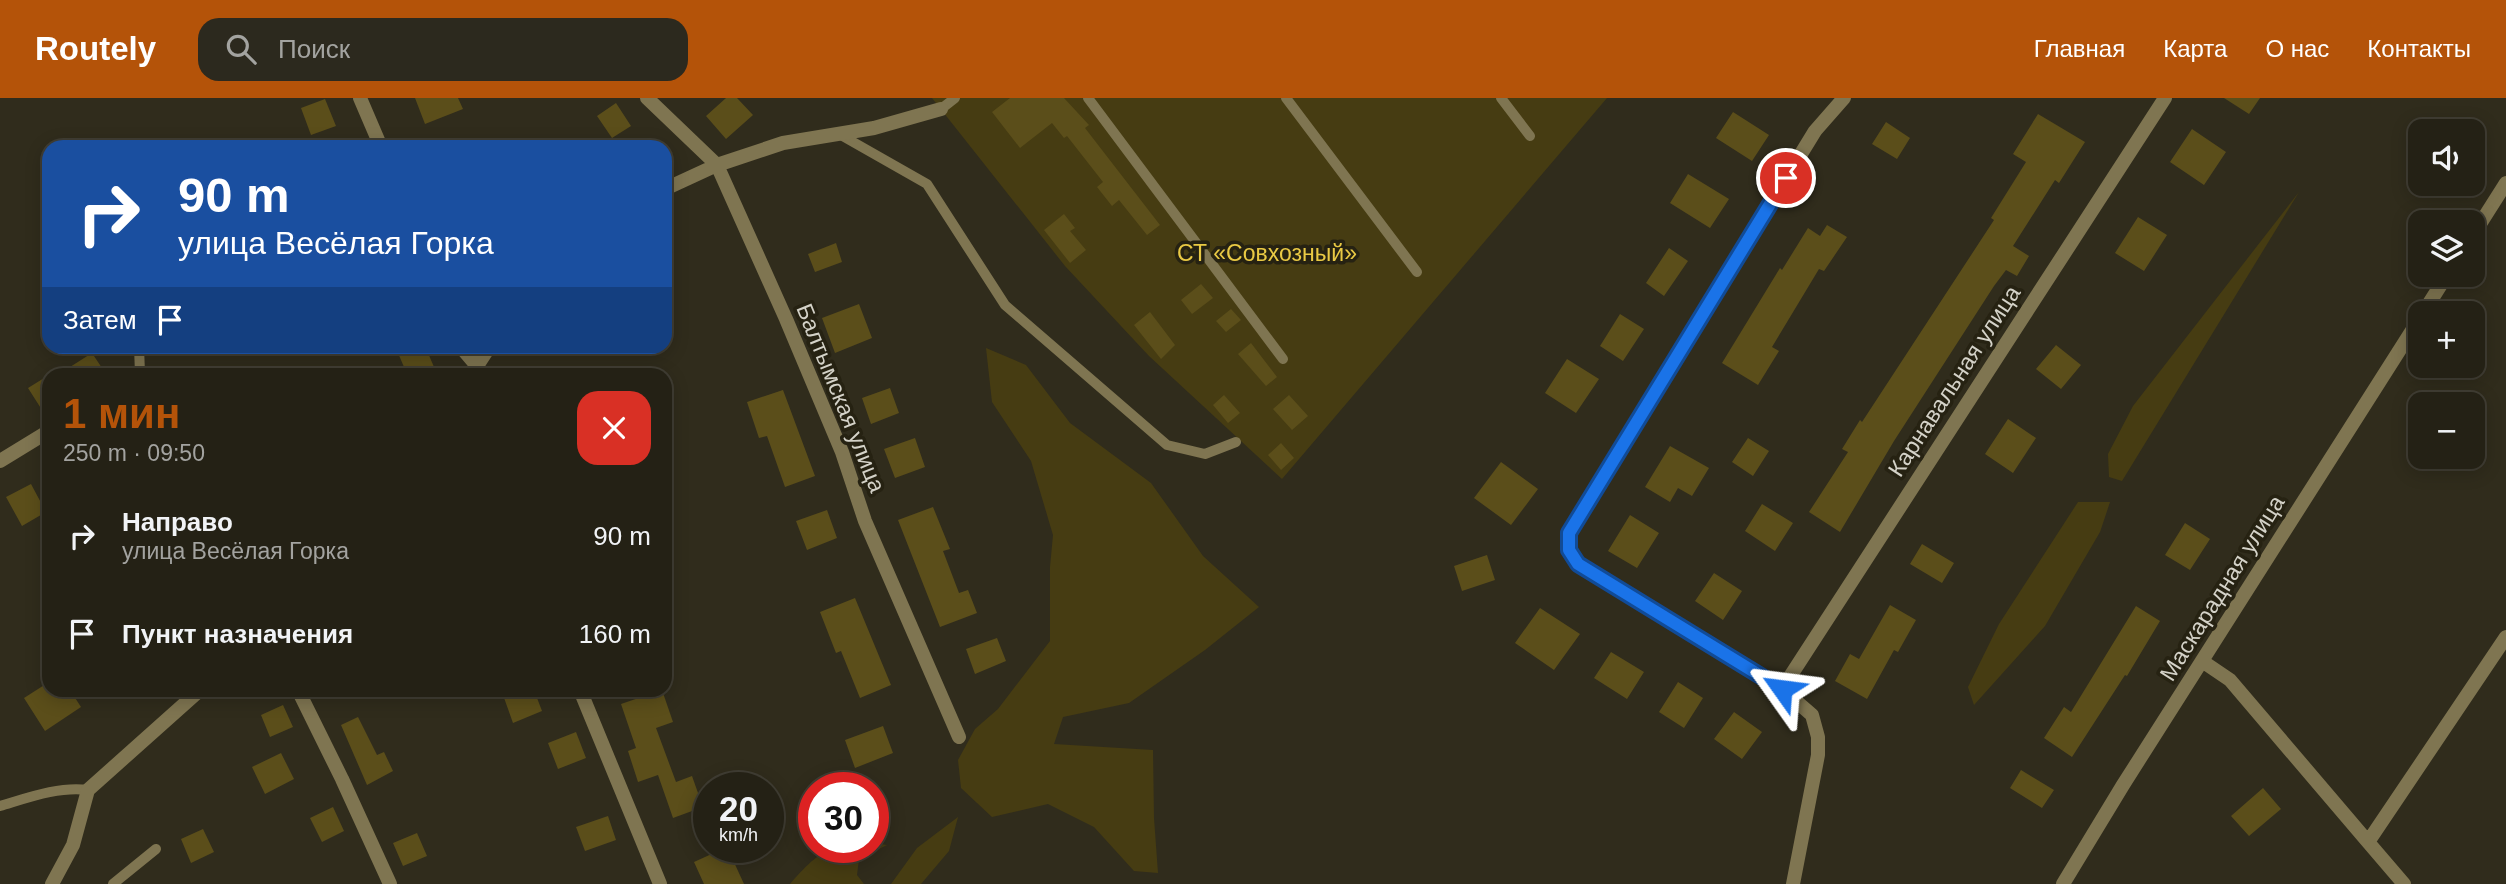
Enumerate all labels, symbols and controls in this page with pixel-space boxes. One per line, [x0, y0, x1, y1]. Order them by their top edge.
search box [198, 18, 688, 81]
text: Routely [35, 30, 156, 67]
icon: search [222, 30, 260, 68]
text: Поиск [278, 34, 350, 64]
text: Главная [2034, 35, 2125, 62]
text: Карта [2163, 35, 2227, 62]
text: О нас [2265, 35, 2329, 62]
text: Контакты [2367, 35, 2471, 62]
map controls [2408, 119, 2485, 469]
button: sound [2408, 119, 2485, 196]
pin [1756, 148, 1816, 208]
icon: arrive [1767, 159, 1805, 197]
icon: right [63, 168, 154, 259]
text: 90 m [178, 168, 290, 222]
button: layers [2408, 210, 2485, 287]
text: улица Весёлая Горка [178, 225, 494, 261]
park label: СТ «Совхозный» [1177, 240, 1357, 266]
street label: Карнавальная улица [1883, 281, 2026, 481]
street label: Балтымская улица [791, 300, 891, 496]
icon: arrive [151, 301, 189, 339]
button: + [2408, 301, 2485, 378]
text: Затем [63, 305, 137, 335]
text: 1 мин [63, 390, 180, 437]
button: close [577, 391, 651, 465]
button: − [2408, 392, 2485, 469]
text: 250 m · 09:50 [63, 440, 205, 466]
street label: Маскарадная улица [2154, 490, 2290, 685]
text: Направо [122, 507, 233, 537]
icon: right [63, 517, 101, 555]
text: 90 m [593, 521, 651, 551]
text: улица Весёлая Горка [122, 538, 349, 564]
icon: arrive [63, 615, 101, 653]
text: Пункт назначения [122, 619, 353, 649]
text: 160 m [579, 619, 651, 649]
position arrow [1745, 652, 1819, 726]
speed limit sign: 30 [798, 772, 889, 863]
text: 20 [719, 789, 758, 828]
text: km/h [719, 825, 758, 845]

